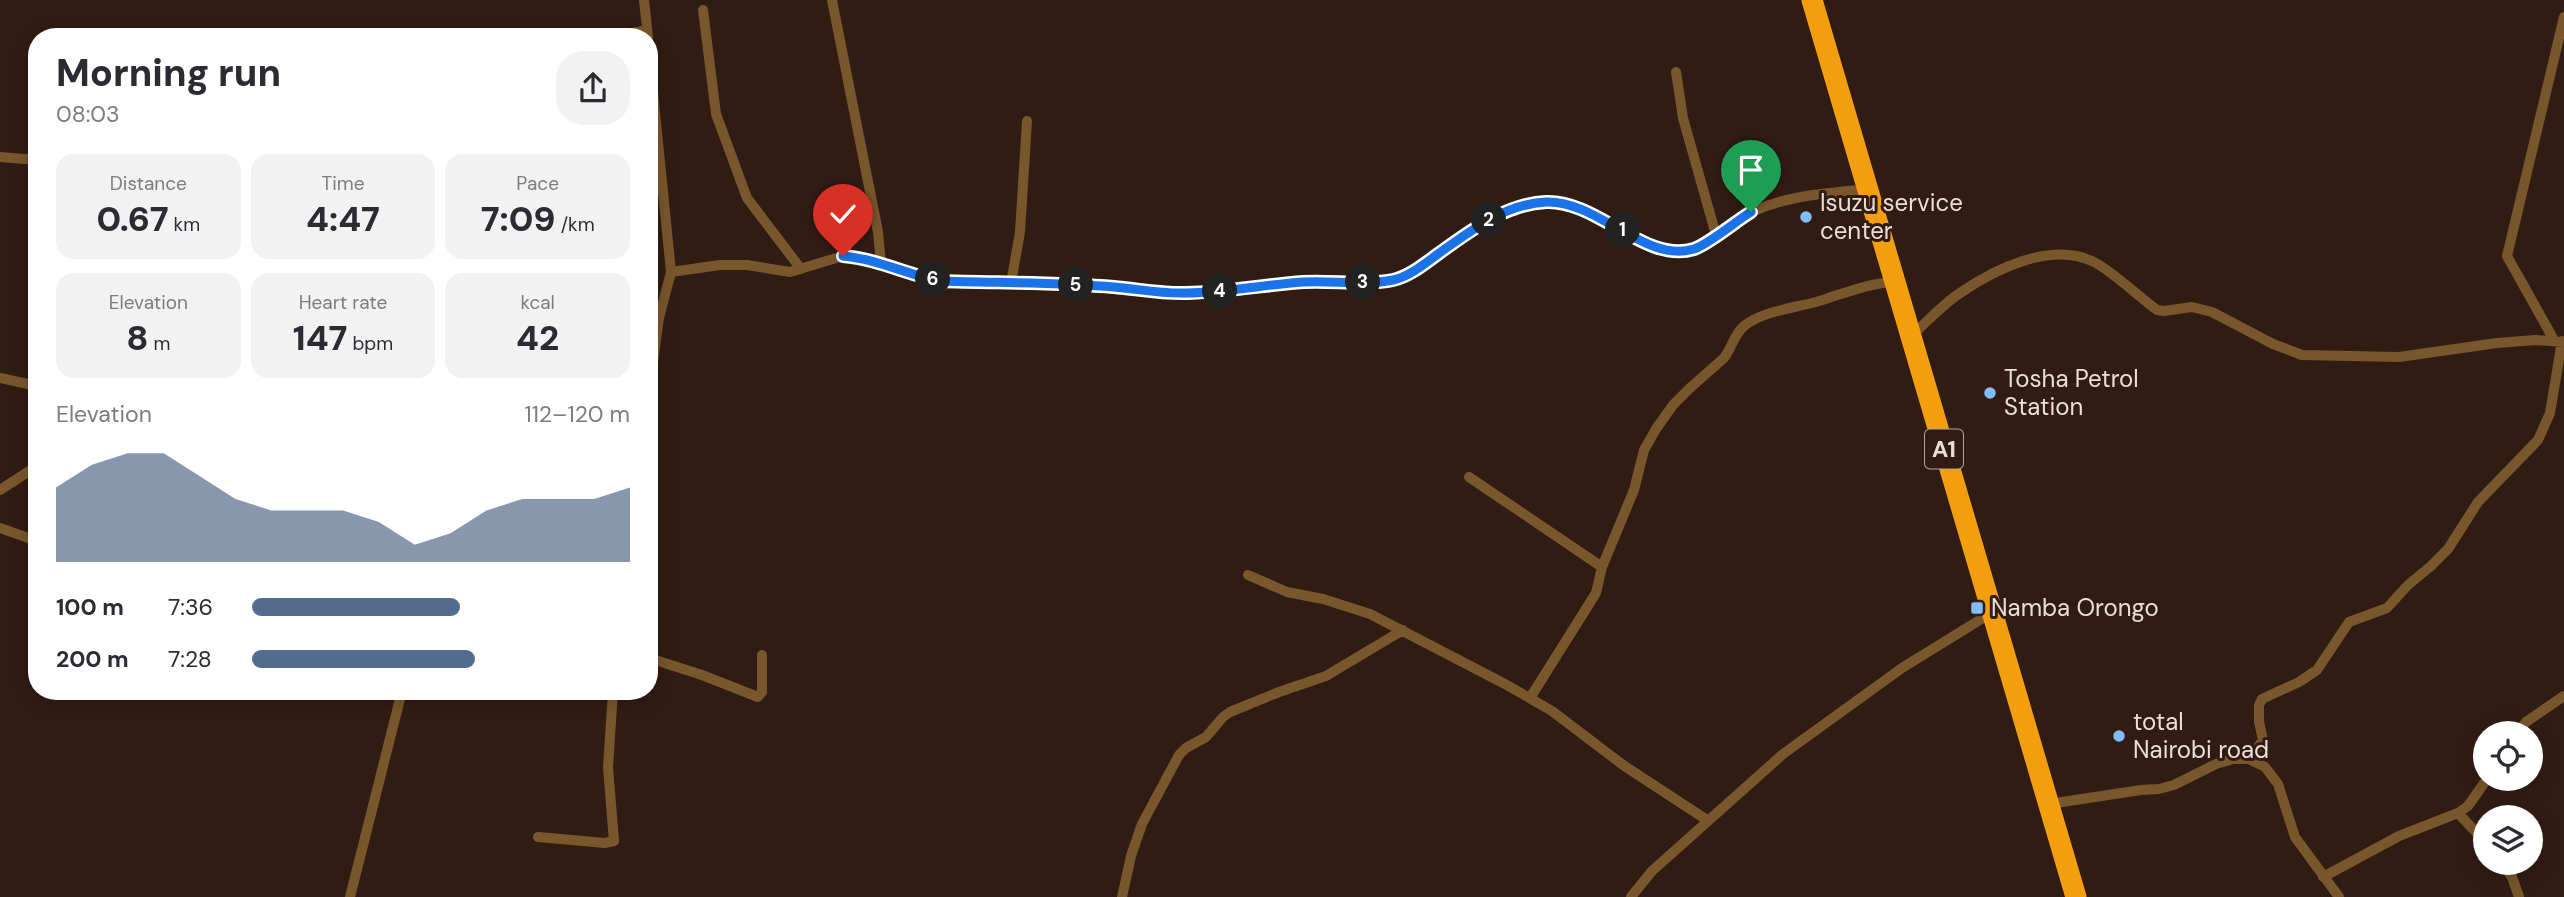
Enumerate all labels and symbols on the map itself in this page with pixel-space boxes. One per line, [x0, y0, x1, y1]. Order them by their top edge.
pin [1721, 140, 1781, 212]
pin [813, 184, 873, 256]
place label: Isuzu service center [1820, 187, 1963, 246]
pin: 2 [1472, 202, 1506, 238]
marker: Isuzu service center [1798, 209, 1814, 225]
pin: 1 [1606, 212, 1640, 247]
pin: 6 [916, 262, 950, 296]
pin: 3 [1346, 264, 1380, 300]
pin: 5 [1058, 268, 1094, 302]
pin: 4 [1202, 274, 1238, 308]
place label: Tosha Petrol Station [2004, 363, 2139, 422]
marker: Tosha Petrol Station [1982, 385, 1998, 401]
road number: A1 [1925, 430, 1963, 468]
place label: Namba Orongo [1991, 592, 2159, 623]
marker: Namba Orongo [1969, 600, 1985, 616]
place label: total Nairobi road [2133, 706, 2269, 765]
marker: total Nairobi road [2111, 728, 2127, 744]

